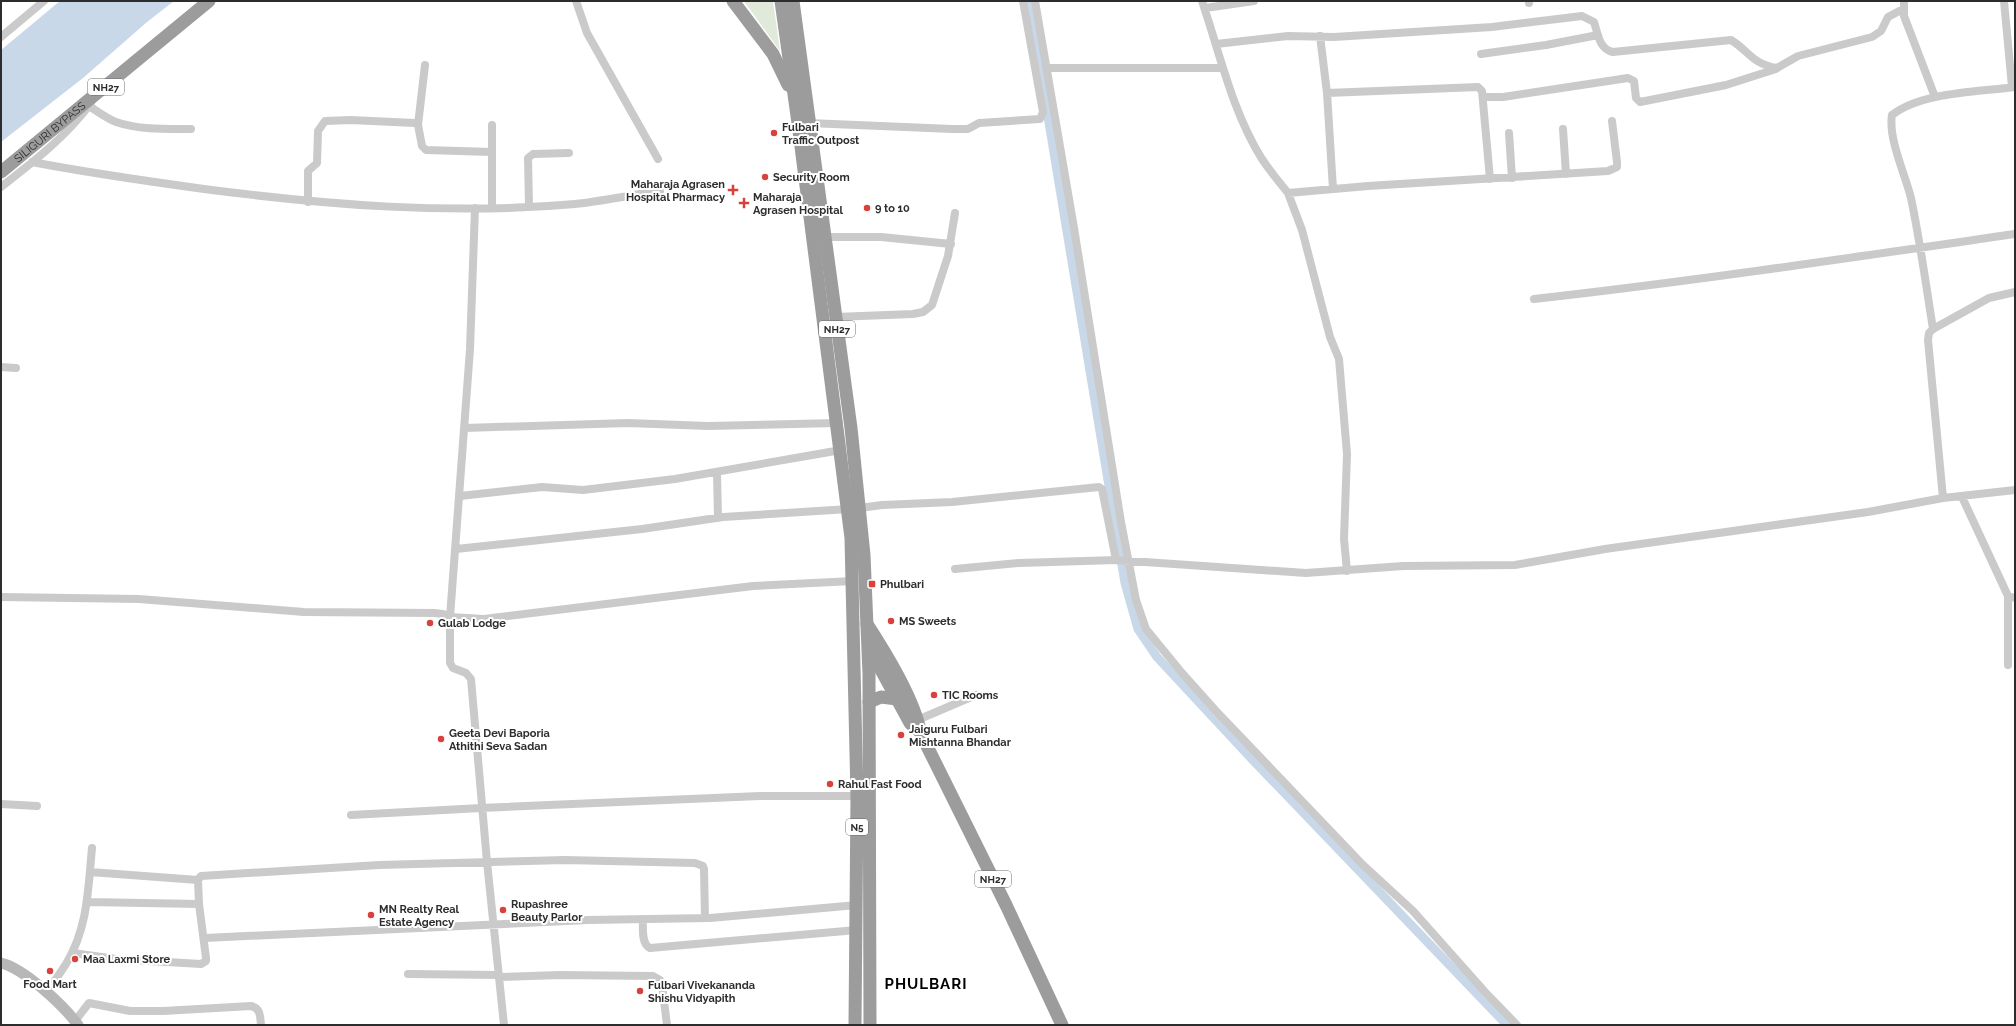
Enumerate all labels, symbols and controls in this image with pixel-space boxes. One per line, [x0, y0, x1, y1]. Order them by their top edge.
road number: NH27 [88, 79, 124, 95]
street label: SILIGURI BYPASS [11, 99, 88, 165]
place label: Fulbari Traffic Outpost [782, 121, 860, 147]
marker: Fulbari Traffic Outpost [769, 128, 779, 138]
place label: Security Room [773, 171, 850, 184]
marker: Security Room [760, 172, 770, 182]
place label: Maharaja Agrasen Hospital Pharmacy [626, 178, 725, 204]
marker: Maharaja Agrasen Hospital Pharmacy [728, 185, 738, 195]
place label: Maharaja Agrasen Hospital [753, 191, 844, 217]
marker: Maharaja Agrasen Hospital [738, 197, 750, 209]
place label: 9 to 10 [875, 202, 910, 215]
marker: 9 to 10 [862, 203, 872, 213]
road number: NH27 [819, 321, 855, 337]
place label: Phulbari [880, 578, 924, 591]
marker: Phulbari [867, 579, 877, 589]
place label: MS Sweets [899, 615, 957, 628]
marker: MS Sweets [886, 616, 896, 626]
place label: Gulab Lodge [438, 617, 506, 630]
marker: Gulab Lodge [425, 618, 435, 628]
place label: TIC Rooms [942, 689, 999, 702]
marker: TIC Rooms [929, 690, 939, 700]
place label: Jaiguru Fulbari Mishtanna Bhandar [909, 723, 1012, 749]
place label: Geeta Devi Baporia Athithi Seva Sadan [449, 727, 550, 753]
marker: Jaiguru Fulbari Mishtanna Bhandar [896, 730, 906, 740]
marker: Geeta Devi Baporia Athithi Seva Sadan [436, 734, 446, 744]
place label: Rahul Fast Food [838, 778, 922, 791]
marker: Rahul Fast Food [825, 779, 835, 789]
road number: N5 [846, 819, 868, 835]
road number: NH27 [975, 871, 1011, 887]
place label: Rupashree Beauty Parlor [511, 898, 583, 924]
place label: MN Realty Real Estate Agency [379, 903, 460, 929]
marker: Rupashree Beauty Parlor [498, 905, 508, 915]
marker: MN Realty Real Estate Agency [366, 910, 376, 920]
place label: Maa Laxmi Store [83, 953, 171, 966]
marker: Maa Laxmi Store [70, 954, 80, 964]
marker: Food Mart [45, 966, 55, 976]
district label: PHULBARI [885, 975, 967, 993]
place label: Food Mart [23, 978, 77, 991]
place label: Fulbari Vivekananda Shishu Vidyapith [648, 979, 755, 1005]
marker: Fulbari Vivekananda Shishu Vidyapith [635, 986, 645, 996]

